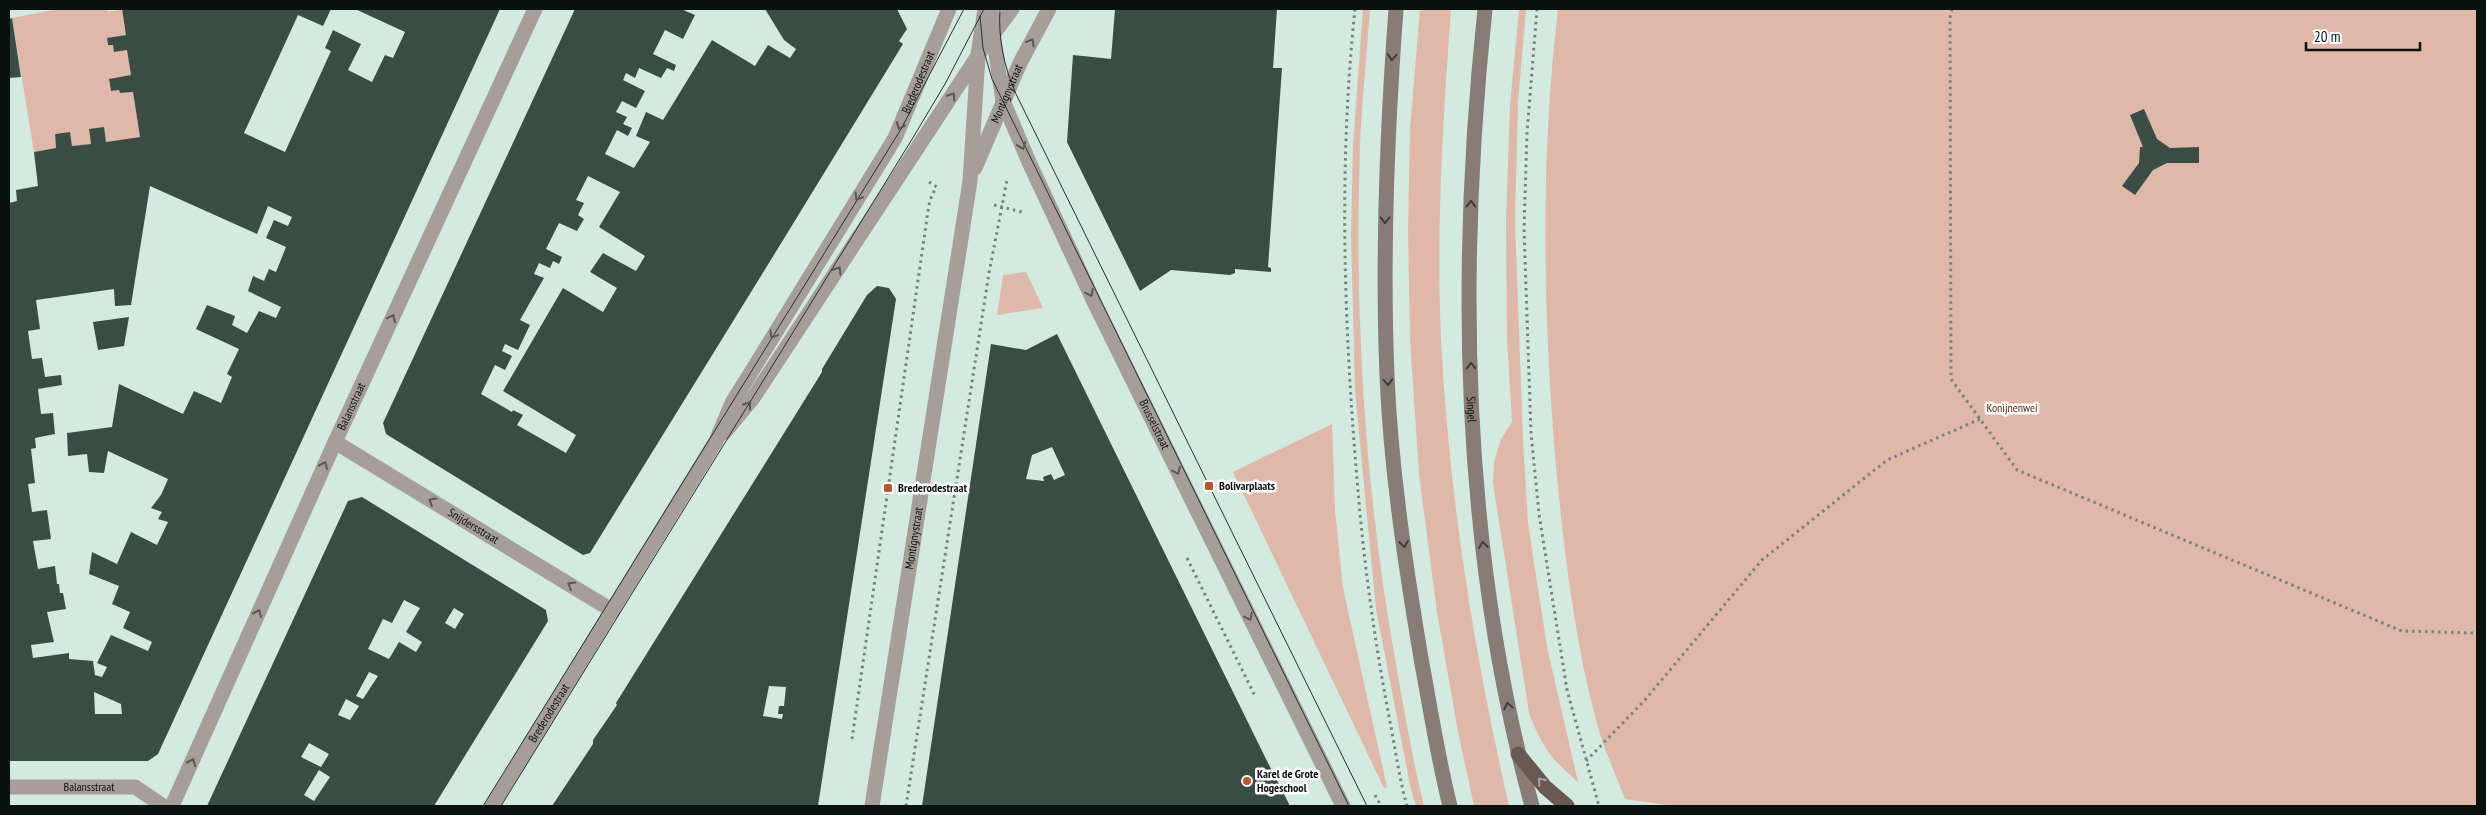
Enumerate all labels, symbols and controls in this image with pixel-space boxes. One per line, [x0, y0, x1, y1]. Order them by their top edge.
scale bar [2306, 20, 2420, 52]
text: 20 m [2314, 27, 2340, 46]
one-way arrow [1025, 38, 1035, 47]
street label: Brederodestraat [898, 48, 938, 116]
one-way arrow [1387, 54, 1398, 62]
street label: Montignystraat [987, 61, 1026, 125]
one-way arrow [946, 93, 955, 102]
one-way arrow [896, 121, 906, 130]
one-way arrow [1016, 141, 1026, 150]
one-way arrow [855, 192, 865, 201]
one-way arrow [1466, 199, 1476, 207]
one-way arrow [1380, 216, 1390, 224]
one-way arrow [832, 266, 841, 275]
one-way arrow [1084, 288, 1094, 297]
one-way arrow [386, 314, 396, 323]
one-way arrow [769, 330, 779, 339]
one-way arrow [1466, 362, 1476, 370]
one-way arrow [1382, 378, 1393, 386]
street label: Balansstraat [333, 379, 369, 433]
street label: Singel [1464, 396, 1480, 423]
street label: Brusselstraat [1136, 397, 1174, 452]
park label: Konijnenwei [1986, 400, 2038, 415]
one-way arrow [742, 401, 751, 411]
one-way arrow [318, 461, 329, 470]
one-way arrow [1171, 466, 1181, 475]
place label: Bolivarplaats [1219, 478, 1275, 493]
place label: Brederodestraat [898, 480, 967, 495]
marker: Bolivarplaats [1203, 480, 1215, 492]
marker: Brederodestraat [882, 482, 894, 494]
one-way arrow [428, 498, 437, 508]
street label: Snijdersstraat [446, 505, 502, 547]
street label: Montignystraat [901, 505, 926, 570]
one-way arrow [1398, 540, 1409, 548]
one-way arrow [1478, 541, 1489, 549]
one-way arrow [567, 582, 576, 592]
one-way arrow [252, 609, 262, 618]
one-way arrow [1243, 611, 1253, 620]
street label: Brederodestraat [525, 680, 573, 745]
one-way arrow [1503, 702, 1513, 710]
one-way arrow [185, 758, 196, 767]
place label: Karel de Grote Hogeschool [1257, 766, 1318, 795]
marker: Karel de Grote Hogeschool [1241, 775, 1253, 787]
one-way arrow [1538, 778, 1547, 787]
street label: Balansstraat [63, 779, 115, 794]

